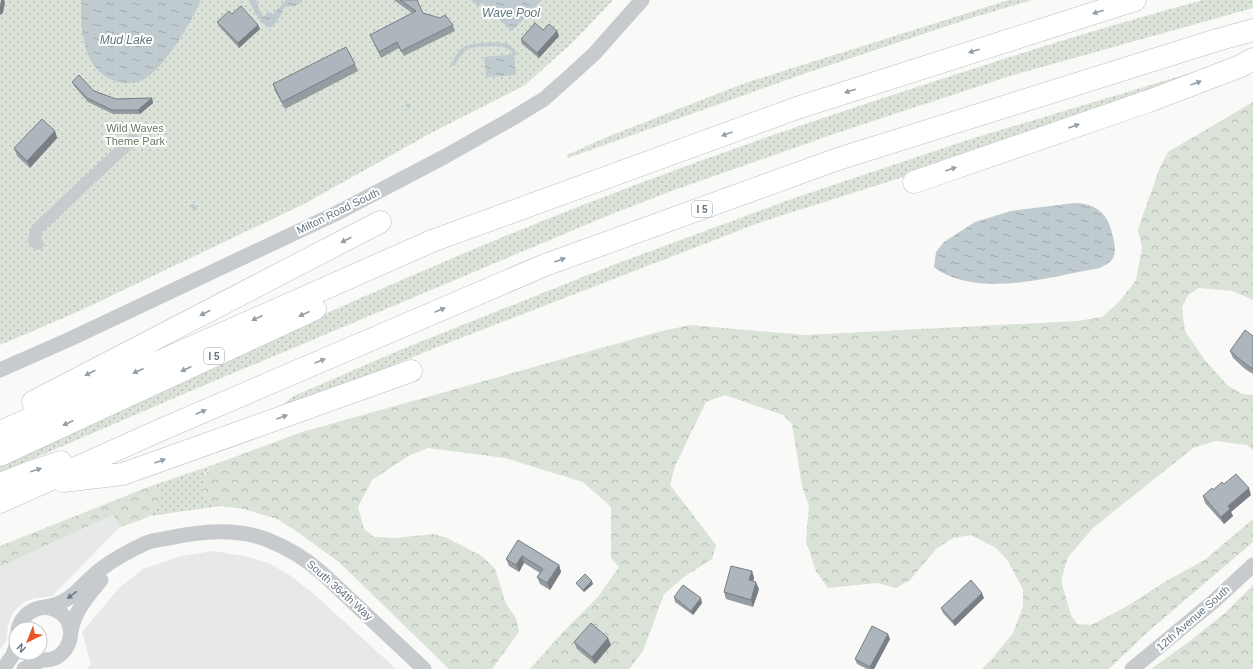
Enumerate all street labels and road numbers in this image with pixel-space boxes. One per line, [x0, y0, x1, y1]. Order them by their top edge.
street label: Milton Road South [295, 186, 381, 236]
road number: I 5 [692, 201, 712, 217]
road number: I 5 [204, 348, 224, 364]
street label: South 364th Way [305, 557, 376, 623]
street label: 12th Avenue South [1154, 583, 1232, 653]

